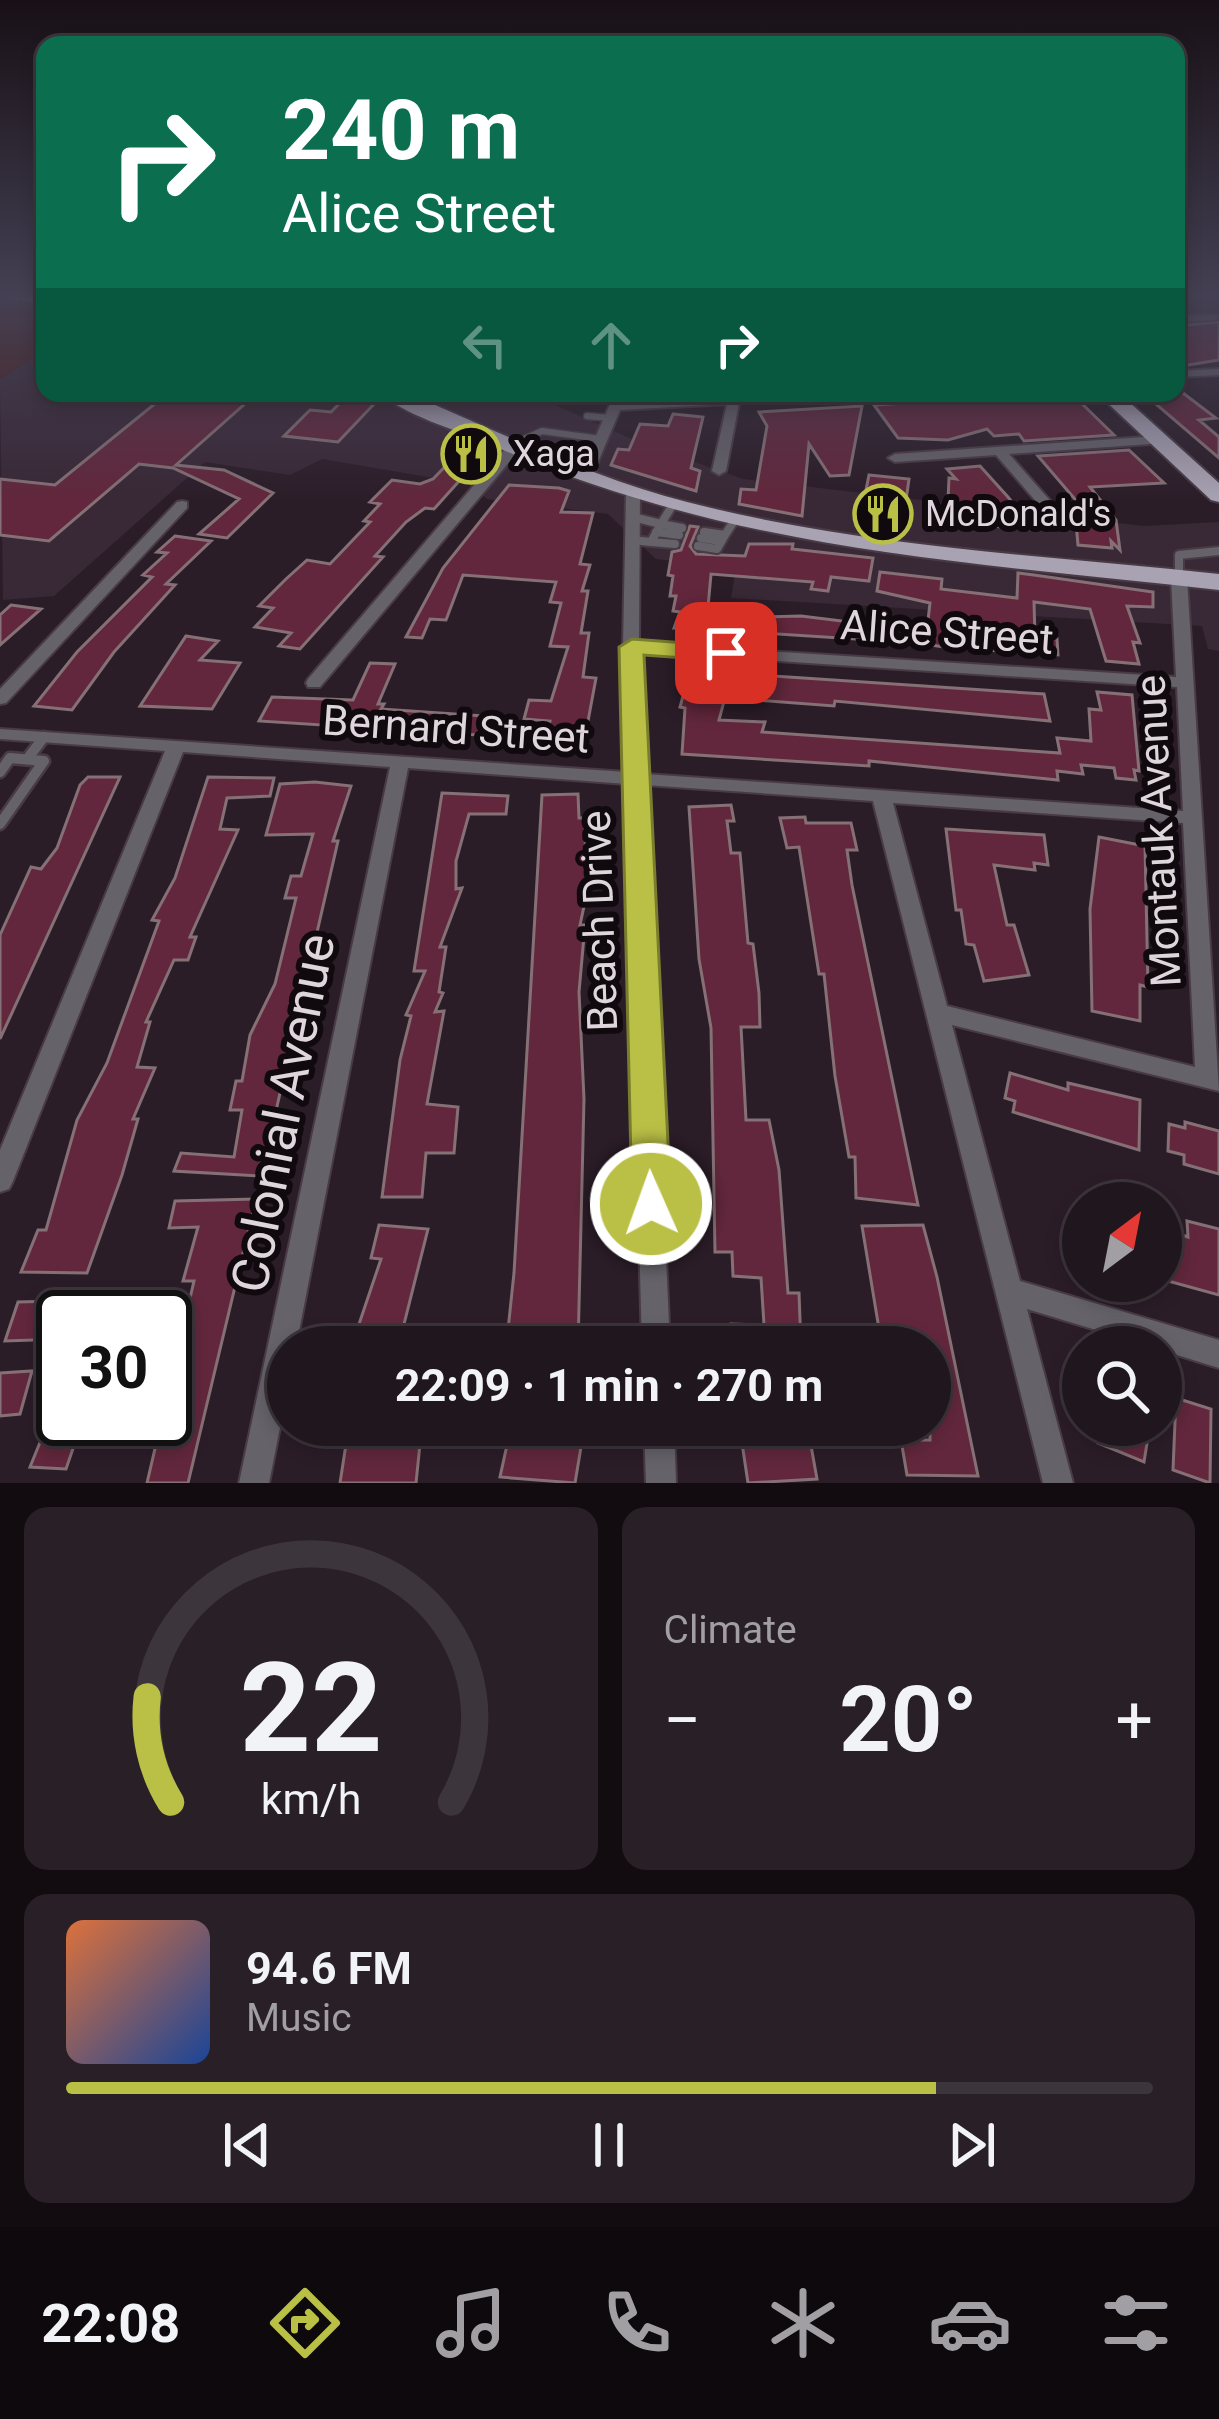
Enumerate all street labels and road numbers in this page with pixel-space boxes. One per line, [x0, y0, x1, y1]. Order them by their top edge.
street label: Alice Street [839, 600, 1055, 664]
street label: Montauk Avenue [1125, 674, 1191, 988]
street label: Bernard Street [321, 695, 591, 763]
street label: Beach Drive [571, 810, 627, 1032]
street label: Colonial Avenue [219, 929, 347, 1297]

